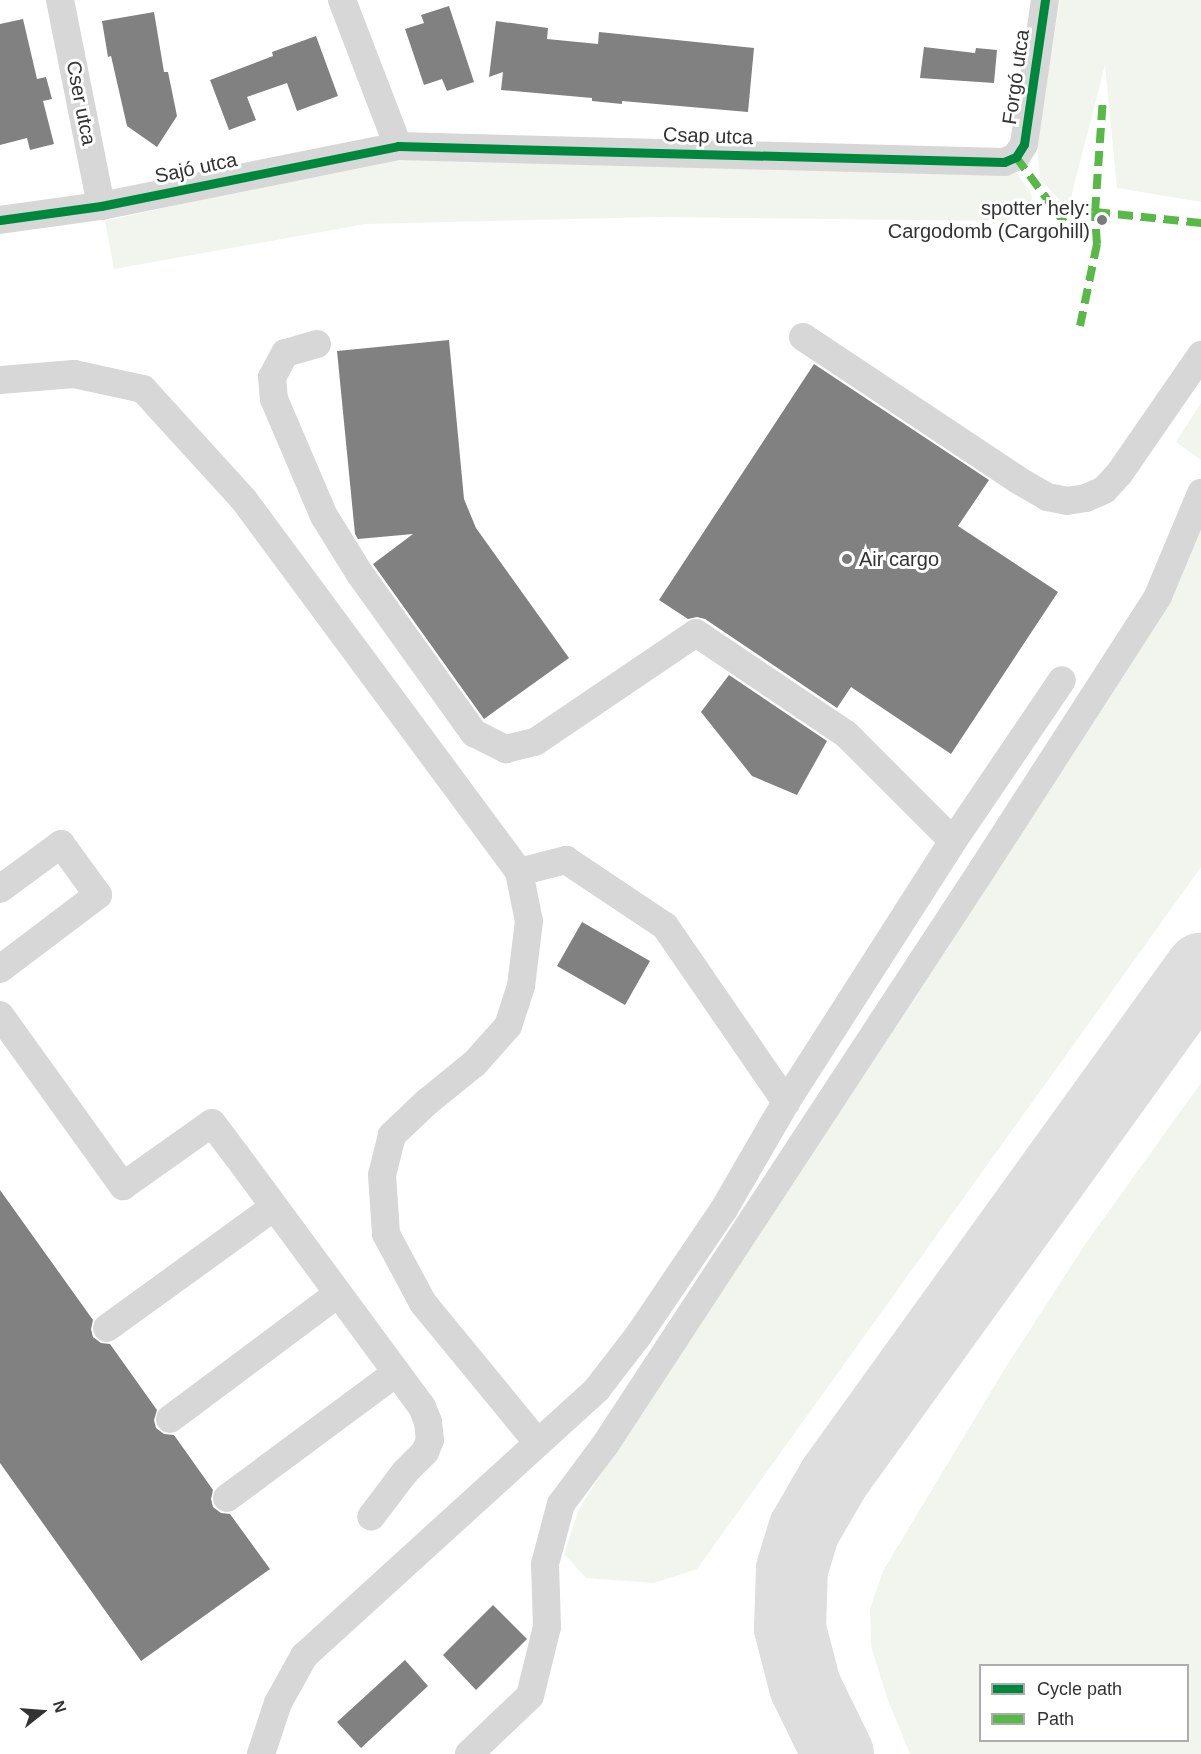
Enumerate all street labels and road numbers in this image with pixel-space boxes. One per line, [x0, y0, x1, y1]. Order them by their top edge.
street label: Forgó utca [997, 28, 1035, 126]
street label: Cser utca [61, 59, 101, 147]
street label: Csap utca [663, 122, 753, 150]
street label: Sajó utca [153, 148, 239, 188]

